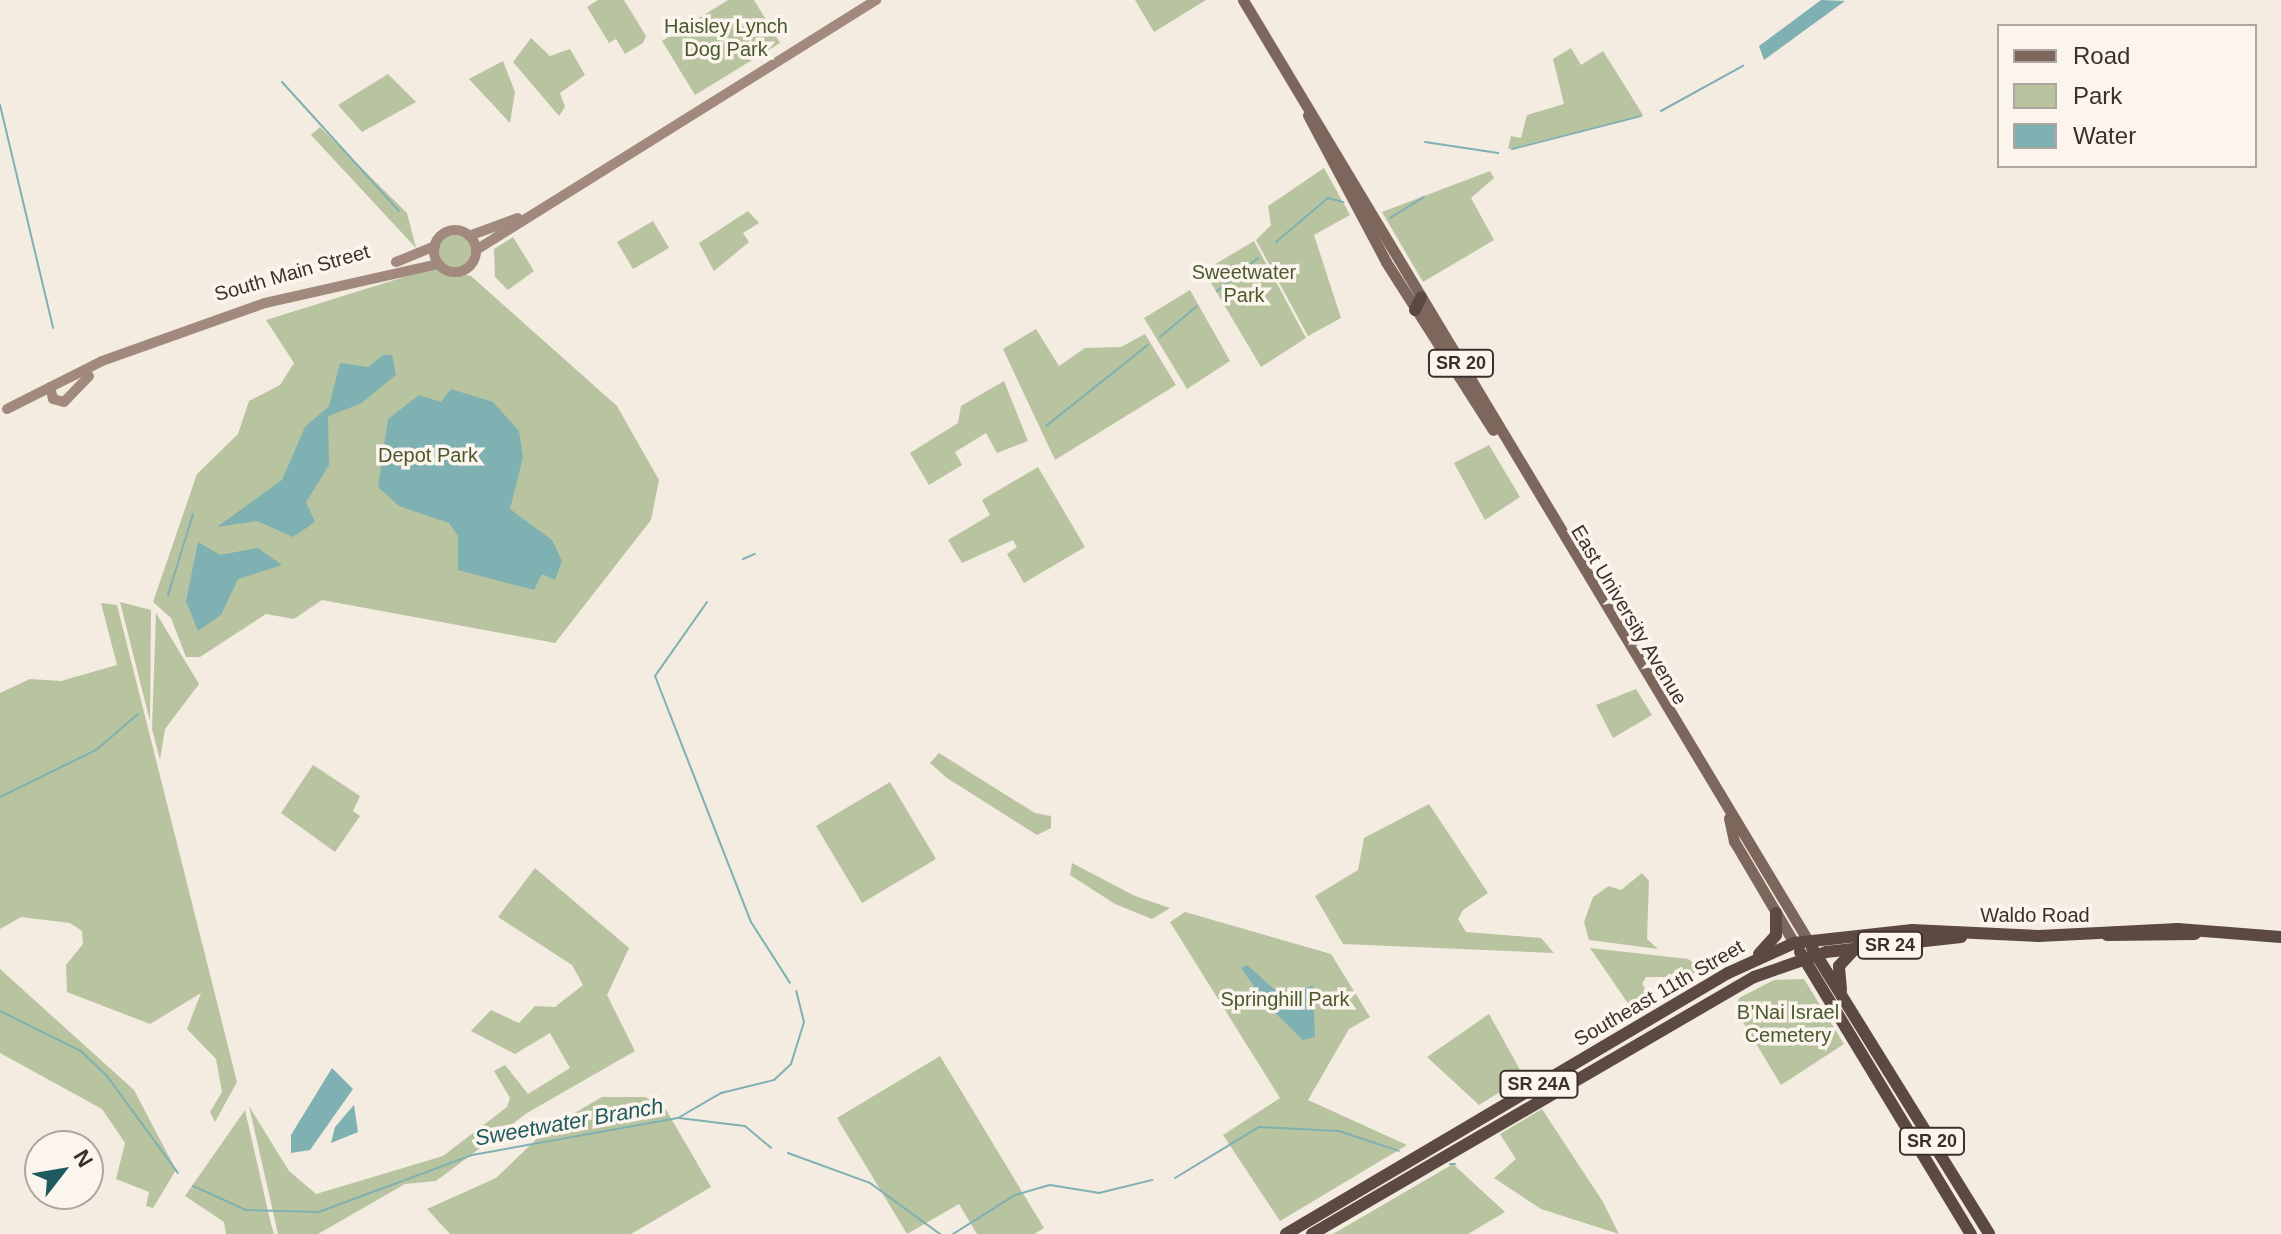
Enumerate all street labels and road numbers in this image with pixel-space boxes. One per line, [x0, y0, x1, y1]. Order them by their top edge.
street label: South Main Street [212, 239, 372, 307]
road number: SR 20 [1427, 349, 1495, 377]
street label: East University Avenue [1566, 520, 1692, 710]
street label: Waldo Road [1980, 903, 2090, 927]
road number: SR 24 [1856, 931, 1924, 959]
street label: Southeast 11th Street [1570, 935, 1748, 1051]
road number: SR 24A [1499, 1070, 1579, 1098]
road number: SR 20 [1898, 1127, 1966, 1155]

